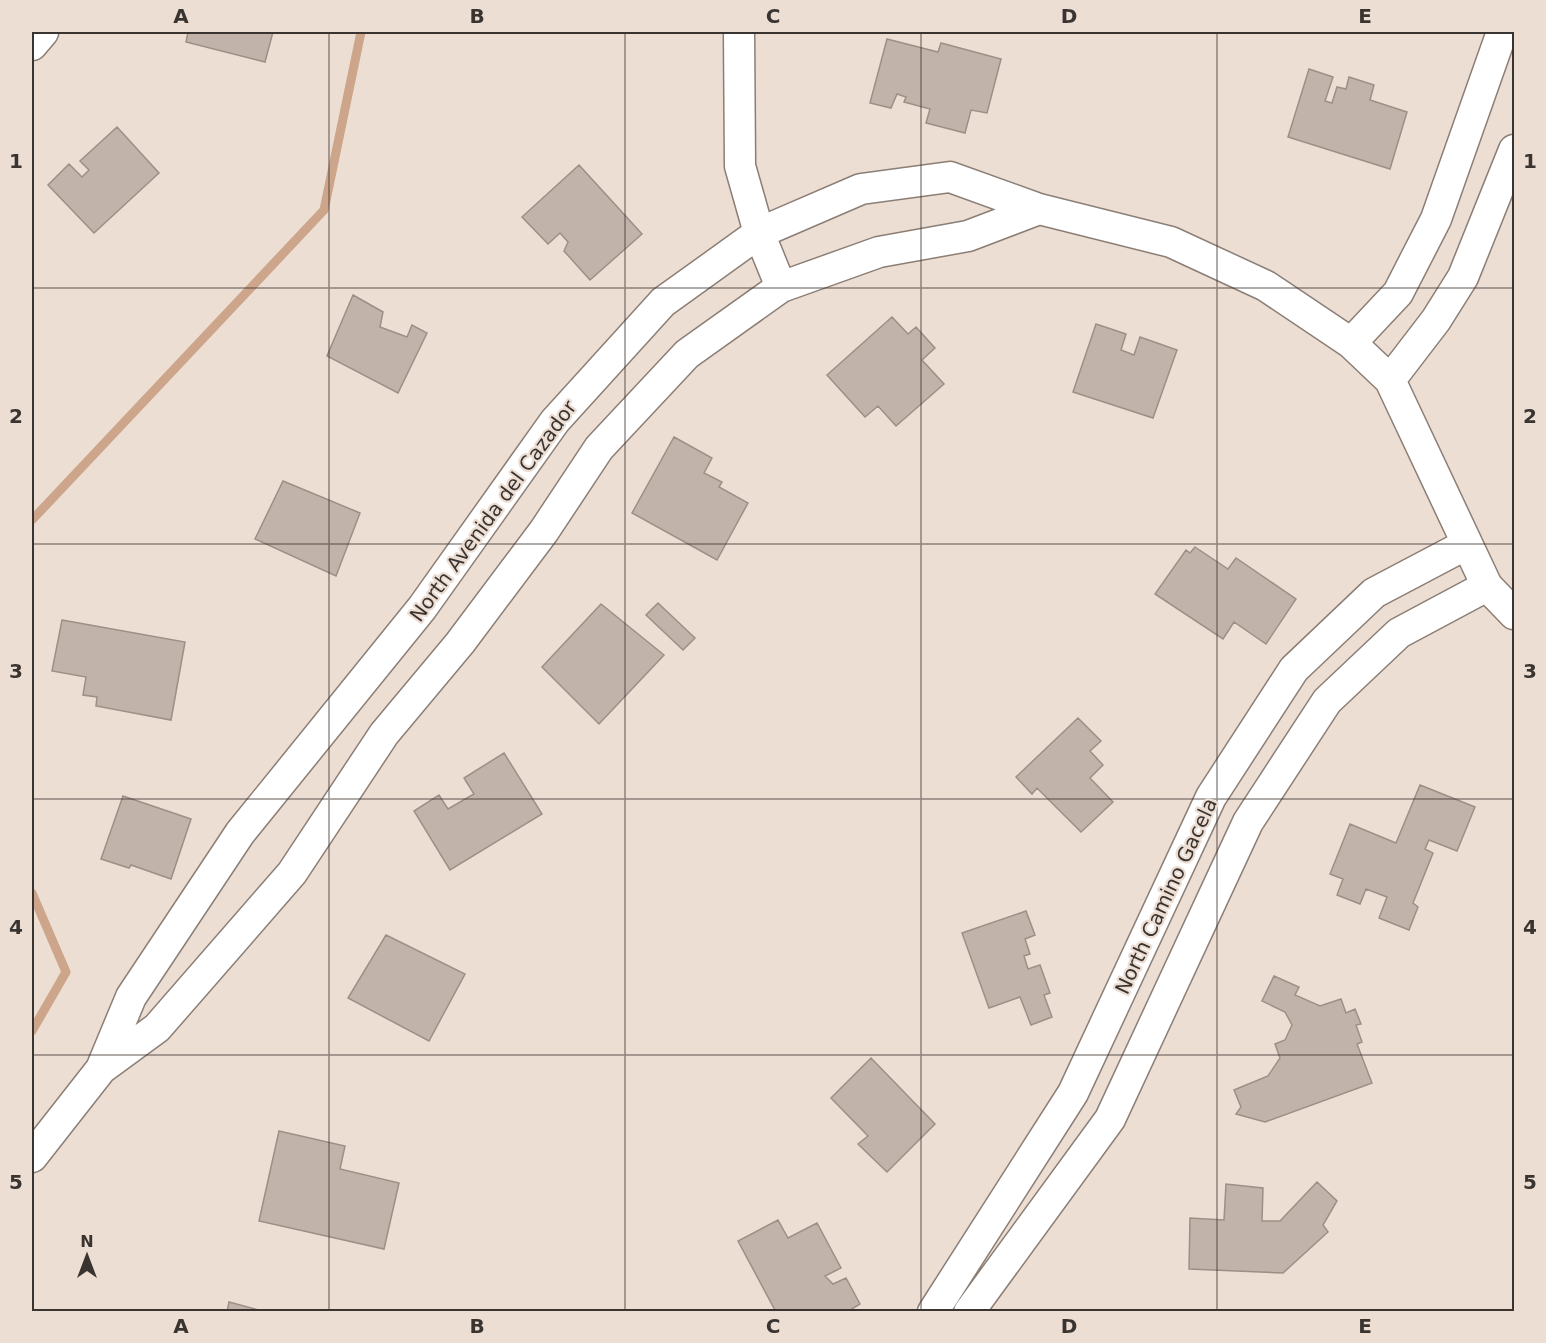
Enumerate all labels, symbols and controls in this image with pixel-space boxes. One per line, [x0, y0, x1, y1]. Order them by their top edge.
text: A [173, 4, 189, 28]
text: B [469, 4, 485, 28]
text: C [766, 4, 780, 28]
text: D [1061, 4, 1077, 28]
text: E [1358, 4, 1372, 28]
text: 1 [9, 149, 23, 173]
text: 1 [1523, 149, 1537, 173]
street label: North Avenida del Cazador [405, 395, 582, 626]
text: 2 [9, 404, 23, 428]
text: 2 [1523, 404, 1537, 428]
text: 3 [9, 659, 23, 683]
text: 3 [1523, 659, 1537, 683]
street label: North Camino Gacela [1110, 794, 1222, 998]
text: 4 [9, 915, 23, 939]
text: 4 [1523, 915, 1537, 939]
text: 5 [9, 1170, 23, 1194]
text: 5 [1523, 1170, 1537, 1194]
north arrow [57, 1226, 117, 1286]
text: N [80, 1232, 94, 1251]
text: A [173, 1314, 189, 1338]
text: B [469, 1314, 485, 1338]
text: C [766, 1314, 780, 1338]
text: D [1061, 1314, 1077, 1338]
text: E [1358, 1314, 1372, 1338]

